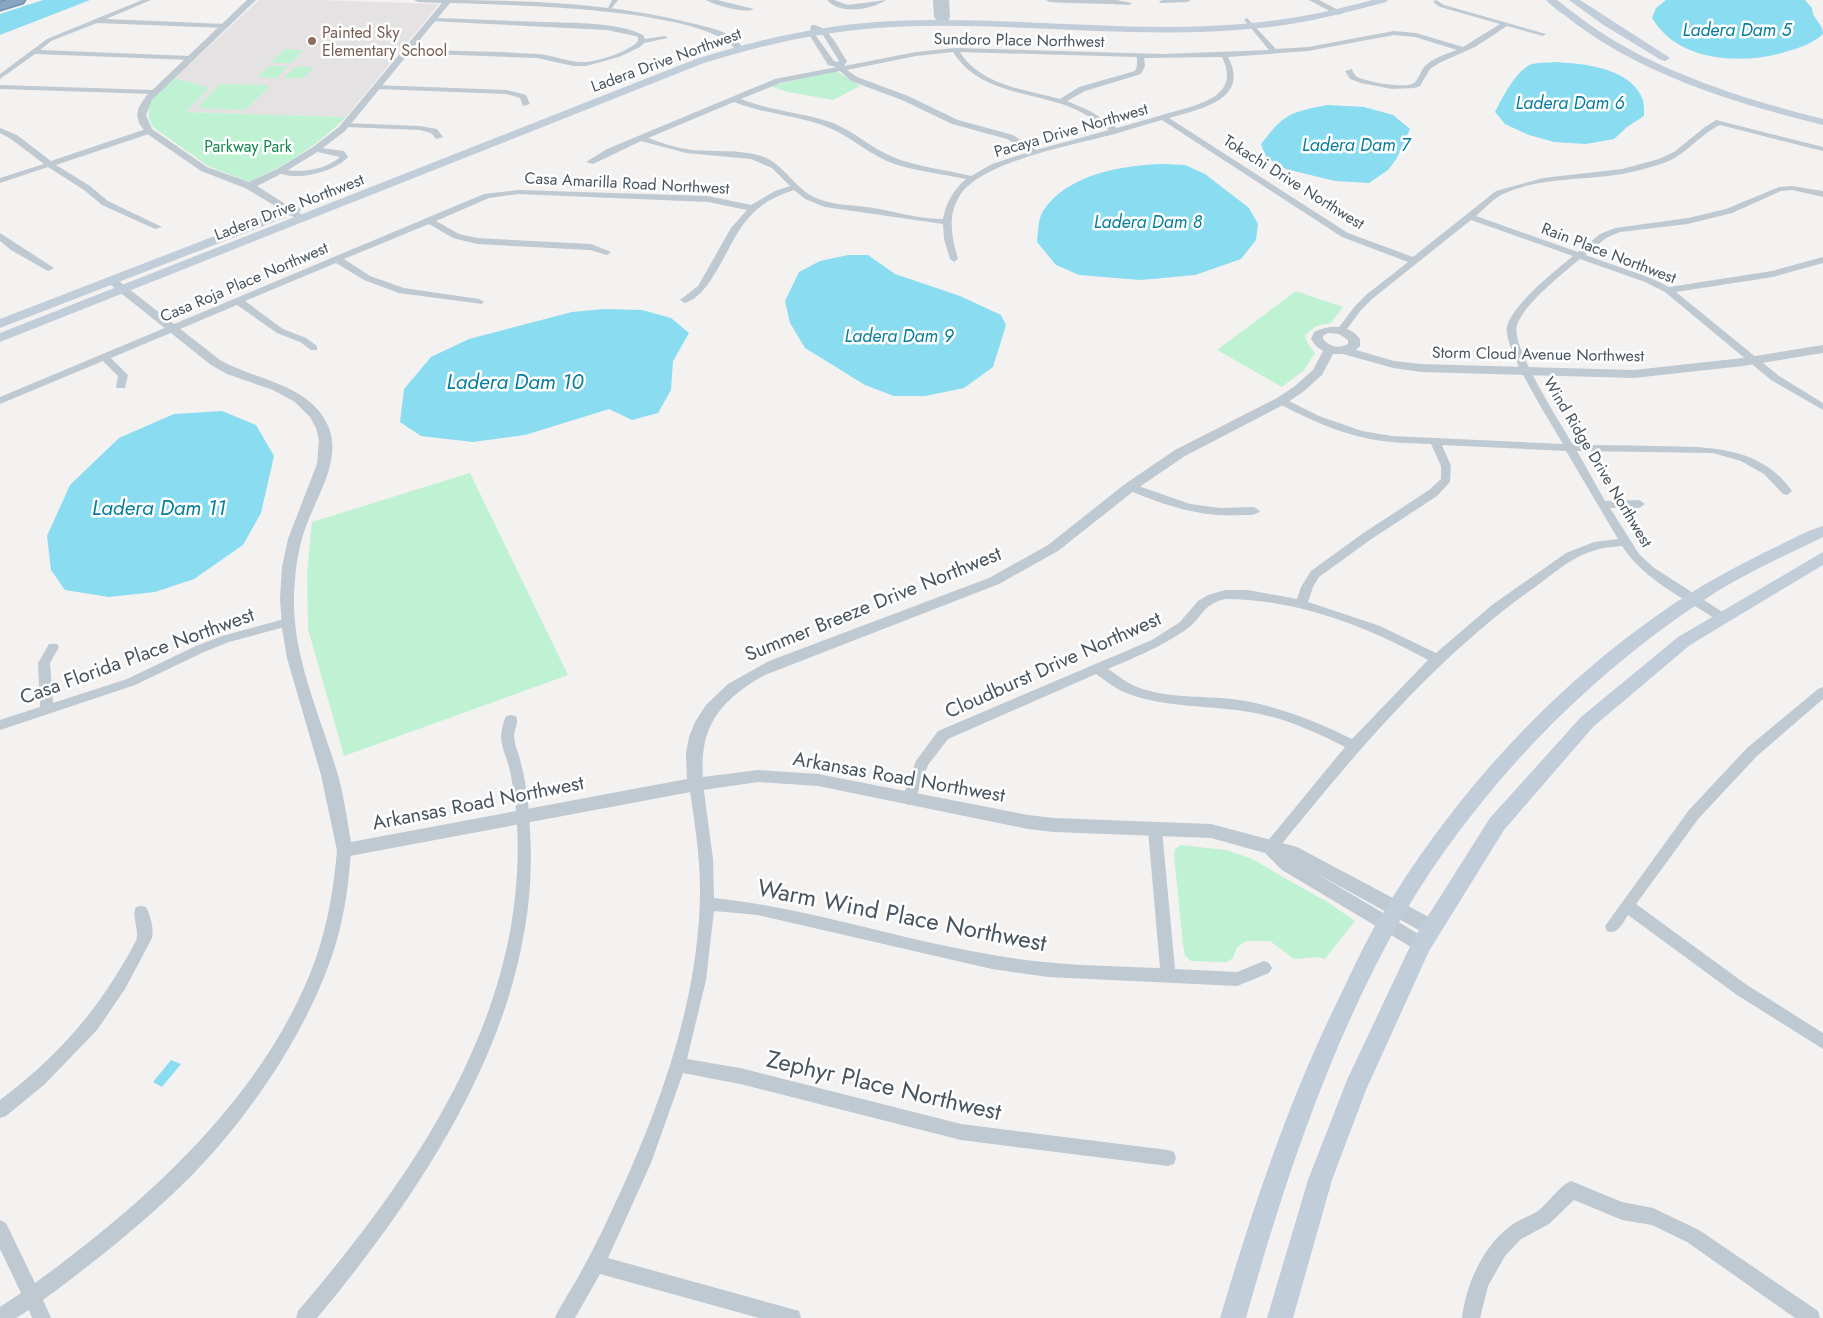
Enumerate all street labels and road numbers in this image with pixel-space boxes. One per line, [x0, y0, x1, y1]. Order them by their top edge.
street label: Ladera Drive Northwest [588, 22, 745, 98]
street label: Sundoro Place Northwest [933, 27, 1105, 53]
street label: Pacaya Drive Northwest [991, 97, 1151, 163]
street label: Tokachi Drive Northwest [1219, 129, 1369, 235]
street label: Casa Amarilla Road Northwest [524, 166, 730, 200]
street label: Ladera Drive Northwest [211, 168, 367, 246]
street label: Rain Place Northwest [1538, 217, 1680, 289]
street label: Casa Roja Place Northwest [156, 236, 332, 328]
street label: Storm Cloud Avenue Northwest [1432, 341, 1645, 367]
street label: Wind Ridge Drive Northwest [1538, 372, 1658, 552]
street label: Summer Breeze Drive Northwest [740, 539, 1006, 669]
street label: Casa Florida Place Northwest [16, 600, 258, 712]
street label: Cloudburst Drive Northwest [940, 604, 1166, 726]
street label: Arkansas Road Northwest [791, 744, 1007, 810]
street label: Arkansas Road Northwest [370, 768, 586, 838]
street label: Warm Wind Place Northwest [754, 870, 1050, 960]
street label: Zephyr Place Northwest [763, 1041, 1005, 1129]

